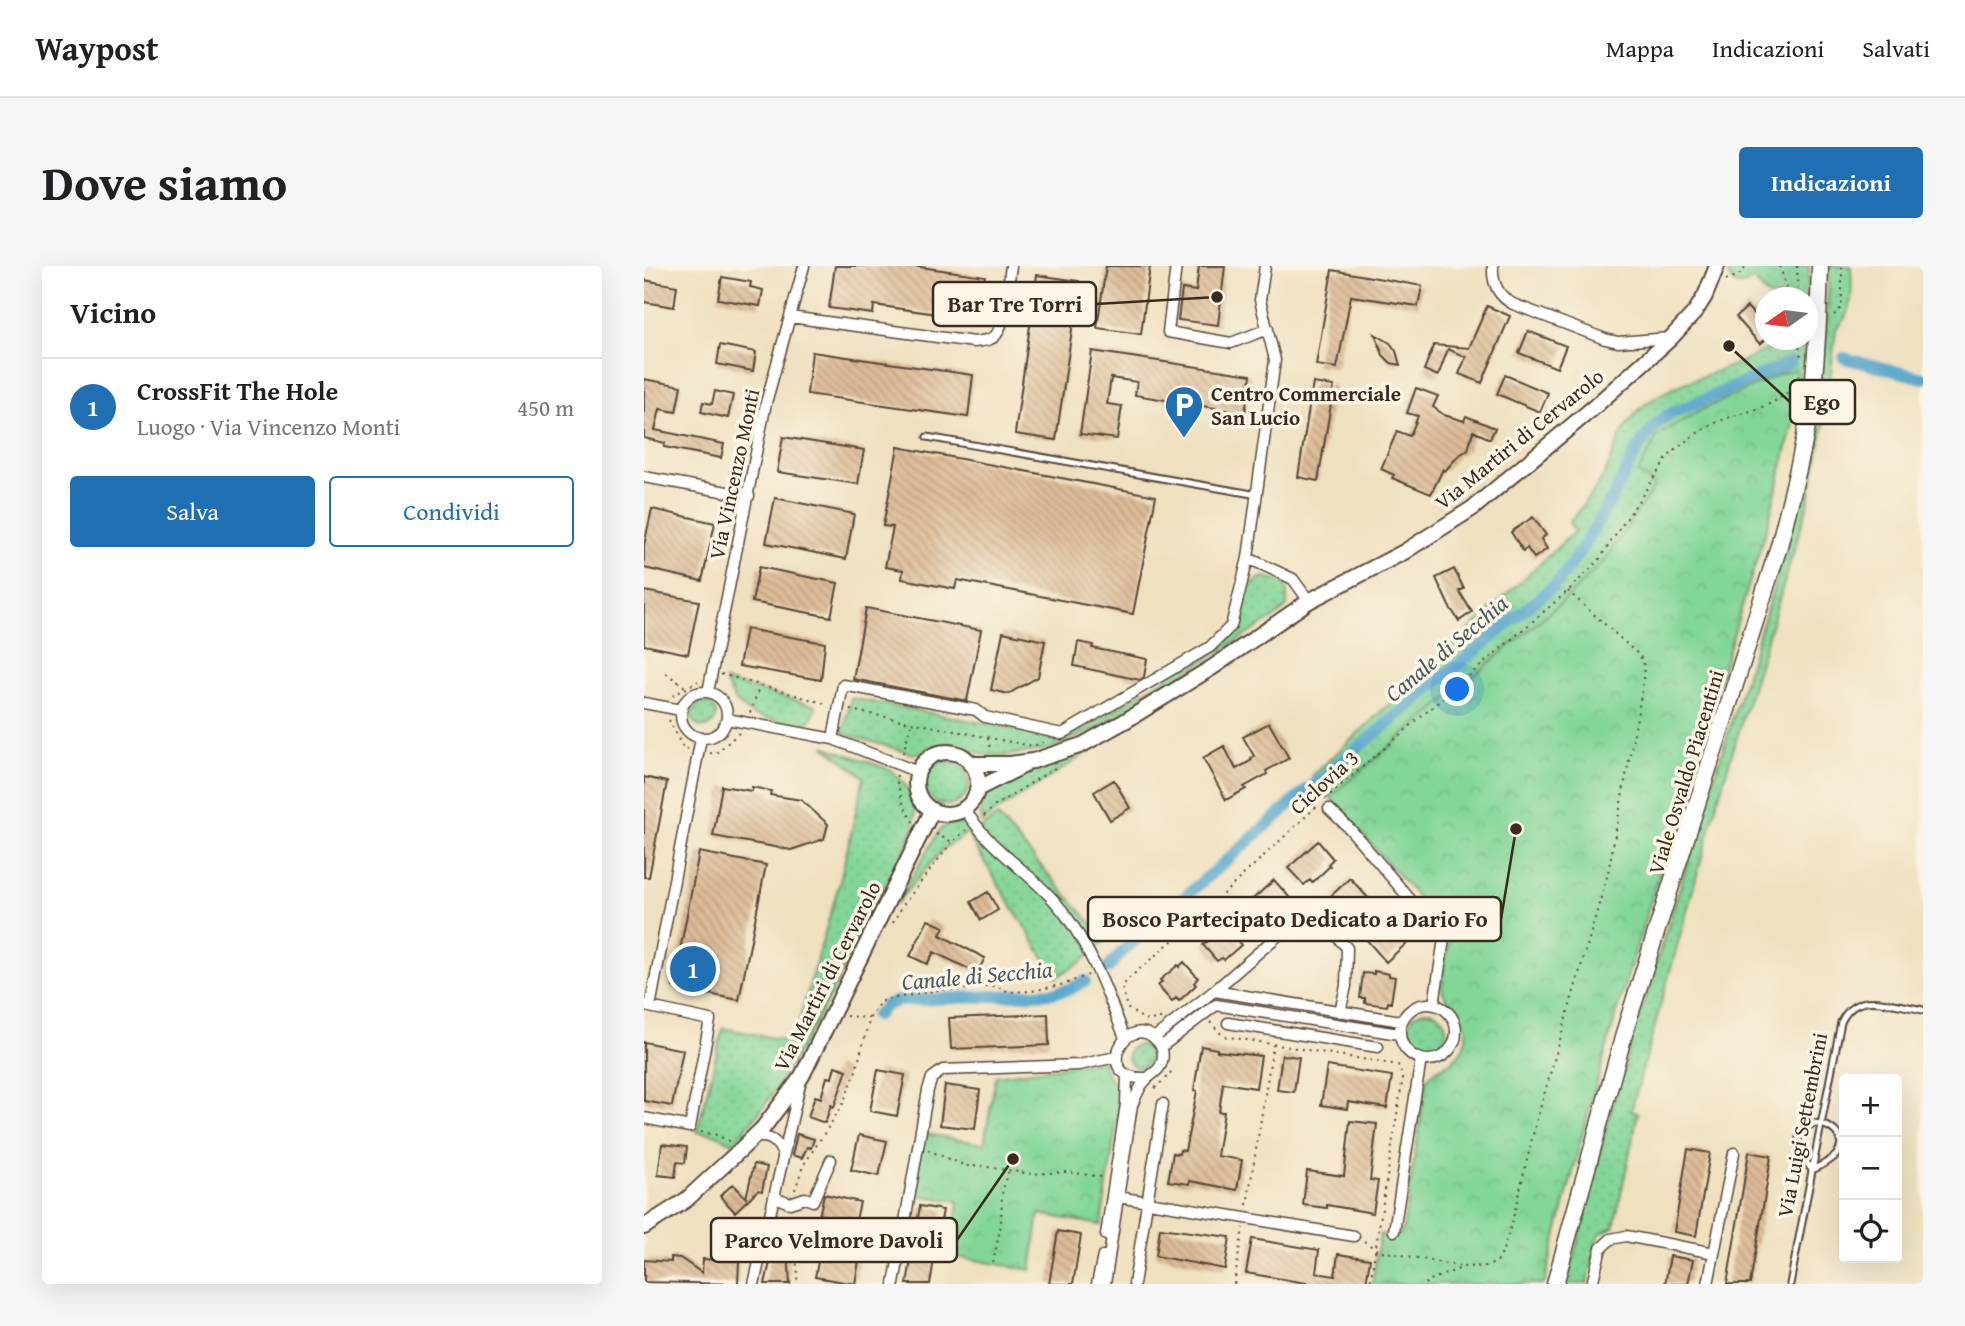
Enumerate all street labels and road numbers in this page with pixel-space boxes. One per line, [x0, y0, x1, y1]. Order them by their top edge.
street label: Via Martiri di Cervarolo [1428, 361, 1610, 517]
street label: Via Vincenzo Monti [701, 386, 767, 562]
street label: Viale Osvaldo Piacentini [1640, 666, 1732, 878]
street label: Ciclovia 3 [1283, 743, 1365, 821]
street label: Via Martiri di Cervarolo [766, 876, 888, 1076]
street label: Via Luigi Settembrini [1769, 1030, 1835, 1220]

